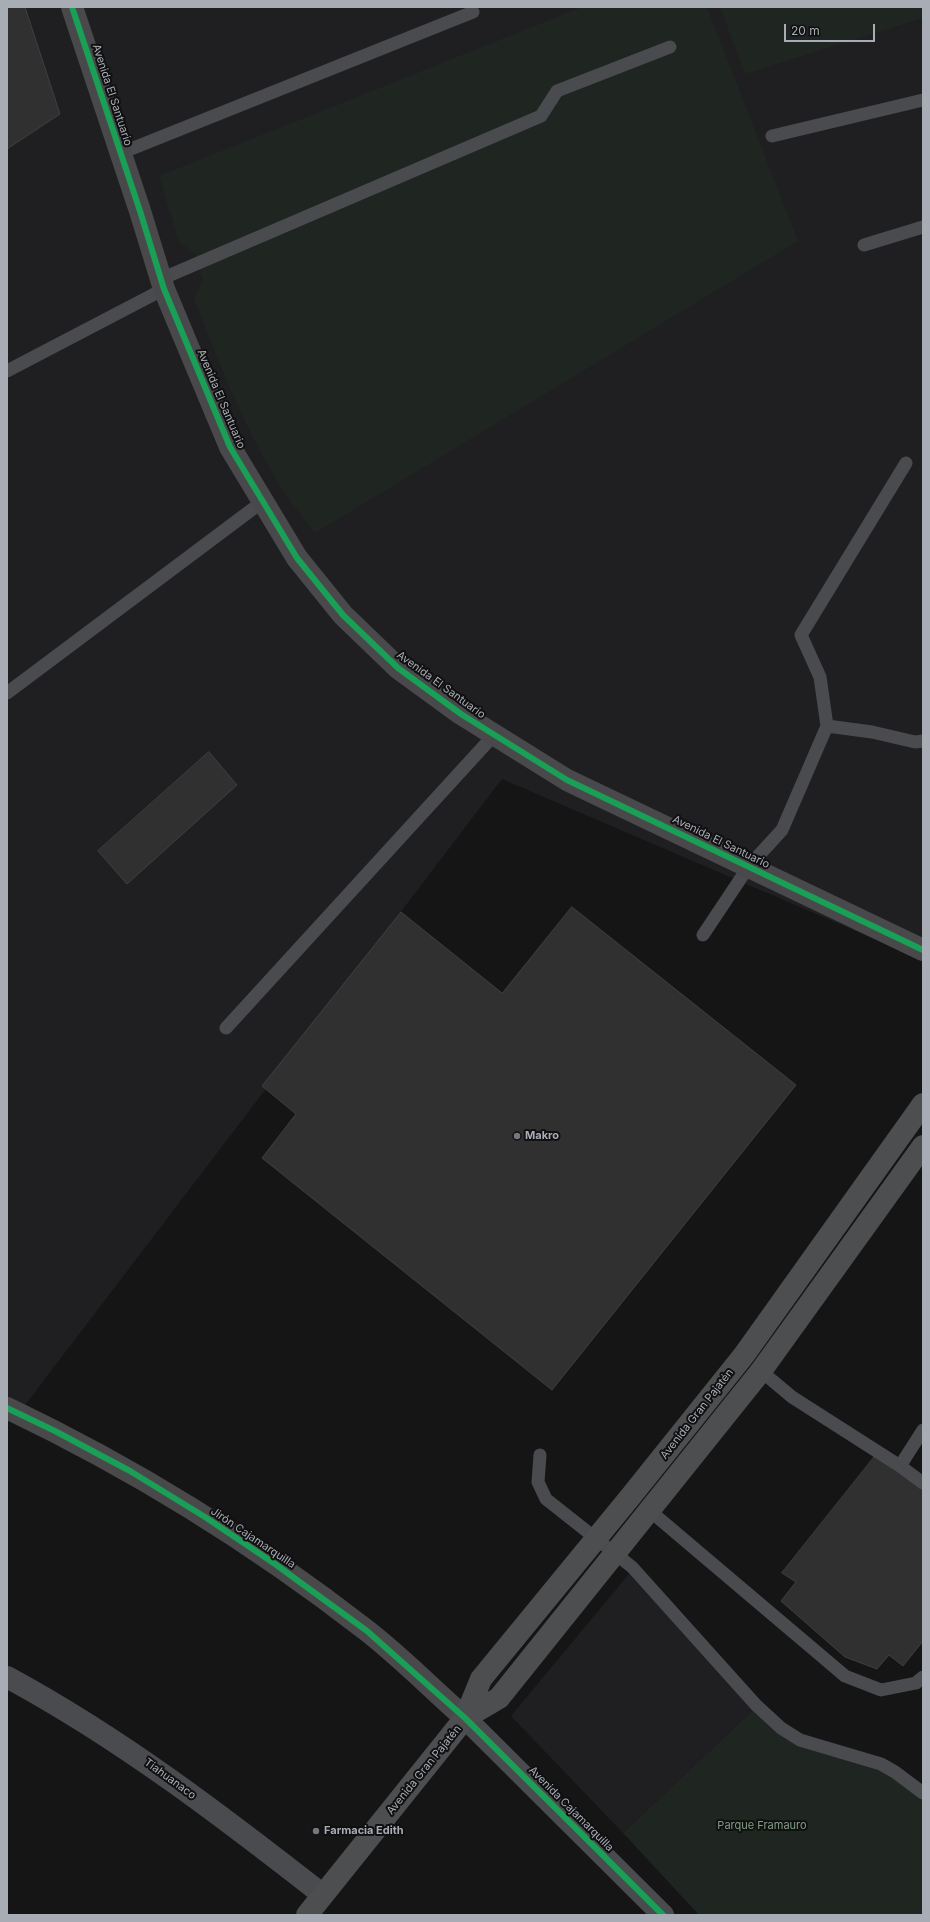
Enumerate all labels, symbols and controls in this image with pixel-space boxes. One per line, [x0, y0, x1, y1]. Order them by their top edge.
scale bar [786, 16, 877, 42]
text: 20 m [791, 23, 820, 38]
street label: Avenida El Santuario [89, 42, 135, 148]
street label: Avenida El Santuario [194, 347, 248, 451]
street label: Avenida El Santuario [394, 648, 488, 722]
street label: Avenida El Santuario [670, 813, 772, 871]
place label: Makro [525, 1129, 559, 1143]
marker: Makro [512, 1131, 522, 1141]
street label: Avenida Gran Pajatén [658, 1366, 736, 1462]
street label: Jirón Cajamarquilla [208, 1505, 298, 1571]
street label: Avenida Gran Pajatén [384, 1723, 464, 1817]
street label: Tiahuanaco [142, 1756, 198, 1802]
street label: Avenida Cajamarquilla [526, 1764, 616, 1854]
park label: Parque Framauro [717, 1819, 807, 1833]
place label: Farmacia Edith [324, 1824, 404, 1838]
marker: Farmacia Edith [311, 1826, 321, 1836]

